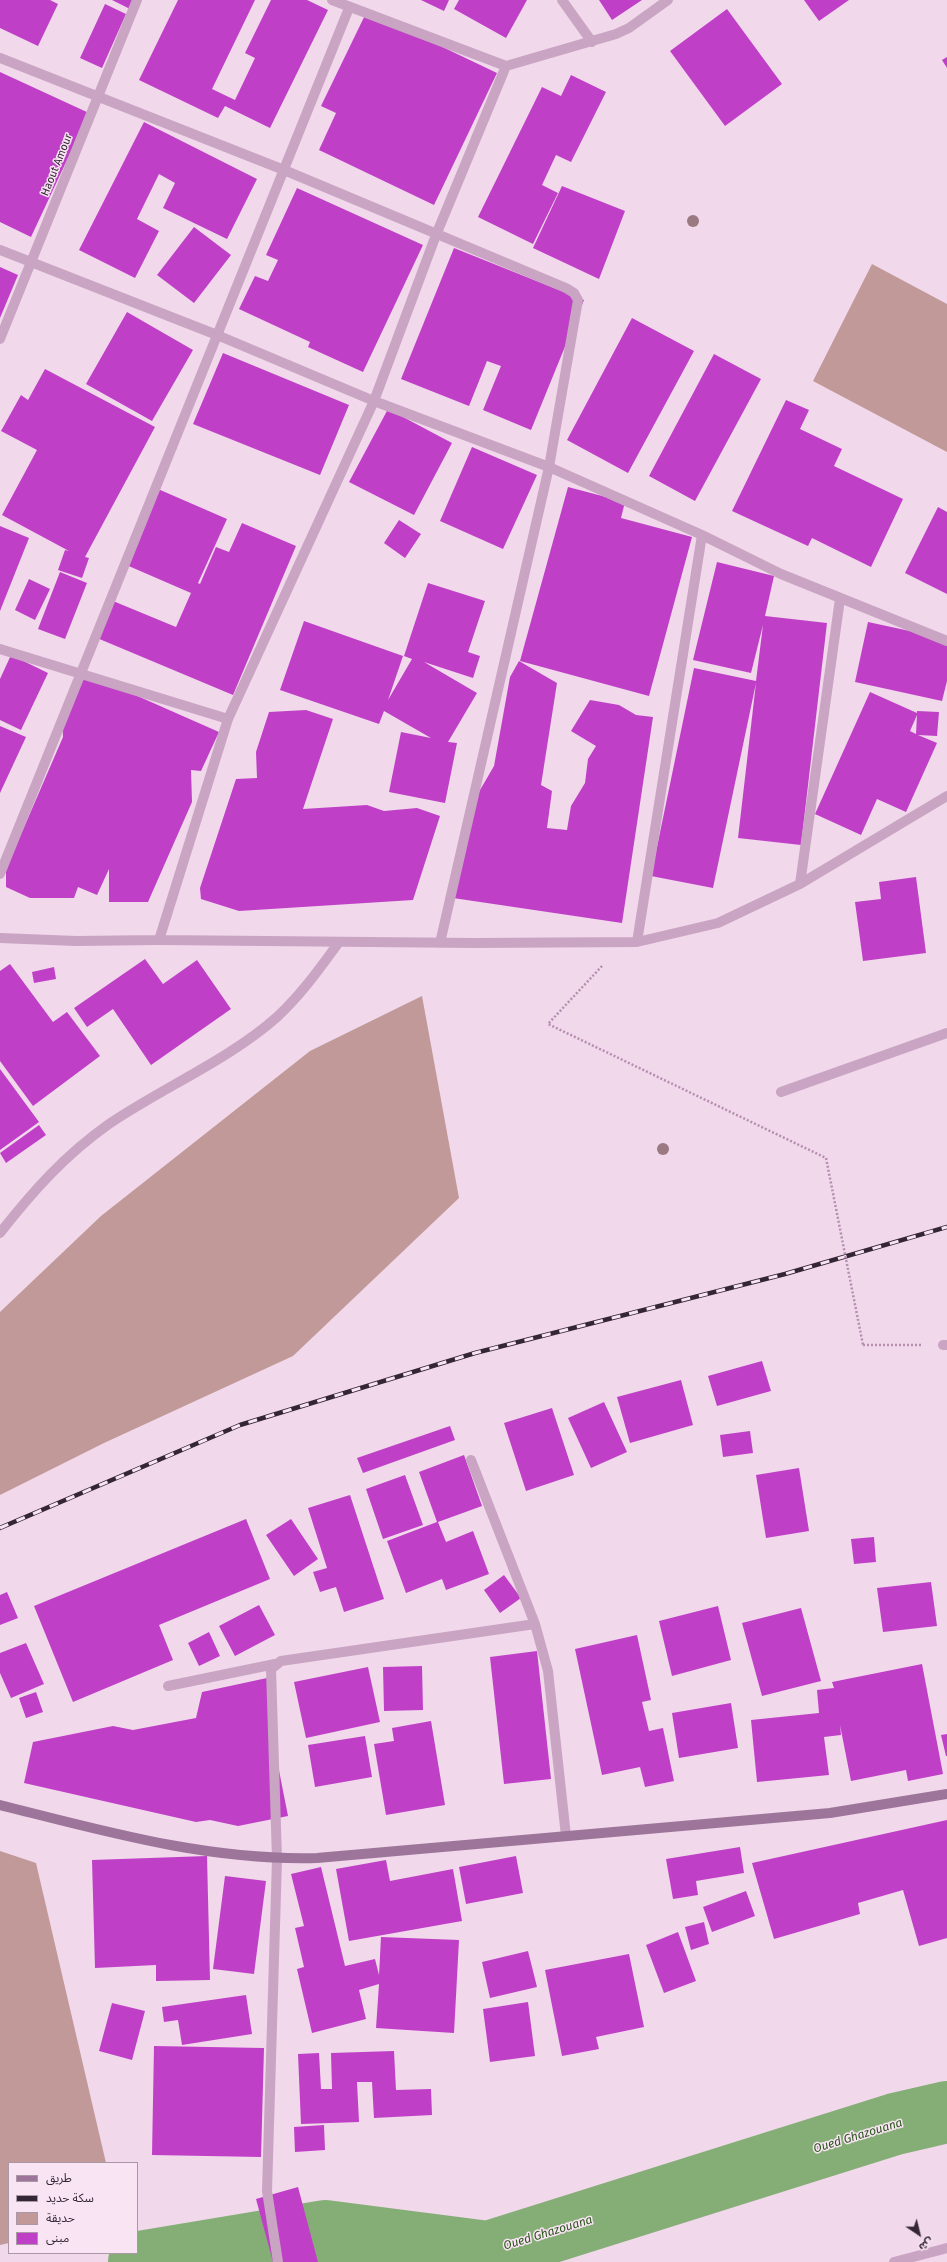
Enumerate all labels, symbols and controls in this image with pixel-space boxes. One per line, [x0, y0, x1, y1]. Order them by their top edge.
street label: Haout Amour [39, 132, 75, 198]
water label: Oued Ghazouana [812, 2116, 904, 2156]
legend [8, 2162, 138, 2254]
text: طريق [46, 2171, 72, 2185]
text: سكة حديد [46, 2191, 94, 2205]
text: حديقة [46, 2211, 75, 2225]
water label: Oued Ghazouana [502, 2213, 594, 2253]
north arrow [899, 2214, 939, 2254]
text: مبنى [46, 2231, 69, 2245]
text: ش [916, 2235, 936, 2254]

